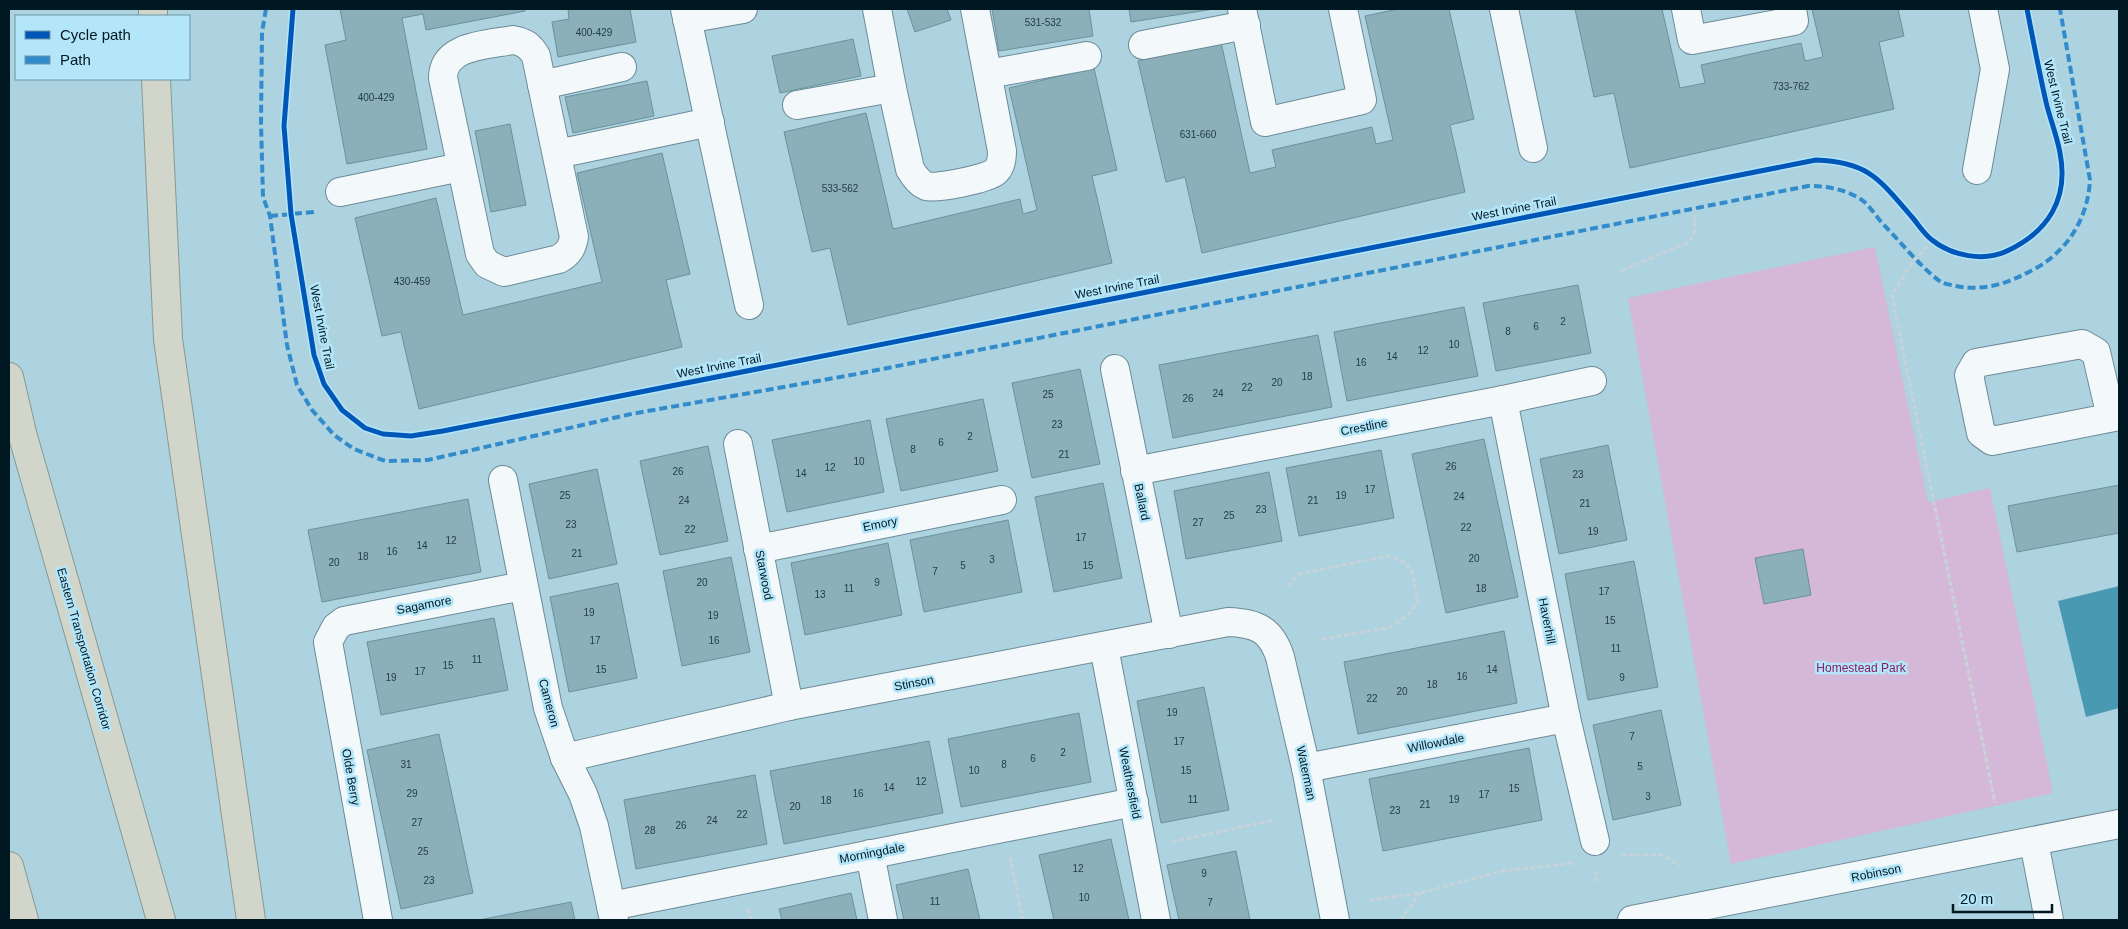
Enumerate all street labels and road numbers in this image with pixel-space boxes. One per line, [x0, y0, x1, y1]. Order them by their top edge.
street label: West Irvine Trail [2041, 59, 2075, 145]
street label: West Irvine Trail [1471, 194, 1557, 224]
street label: West Irvine Trail [1074, 272, 1160, 302]
street label: West Irvine Trail [307, 284, 337, 370]
street label: West Irvine Trail [676, 351, 762, 381]
street label: Crestline [1339, 416, 1389, 438]
street label: Ballard [1131, 482, 1153, 522]
street label: Emory [862, 514, 898, 534]
street label: Starwood [752, 549, 776, 601]
street label: Eastern Transportation Corridor [54, 566, 114, 732]
street label: Sagamore [395, 593, 453, 617]
street label: Haverhill [1536, 597, 1558, 645]
street label: Stinson [893, 672, 935, 694]
street label: Cameron [536, 677, 562, 729]
street label: Willowdale [1407, 731, 1466, 755]
street label: Waterman [1293, 745, 1319, 801]
street label: Weathersfield [1116, 746, 1144, 820]
street label: Olde Berry [339, 748, 363, 806]
street label: Morningdale [838, 840, 906, 866]
street label: Robinson [1850, 861, 1902, 885]

